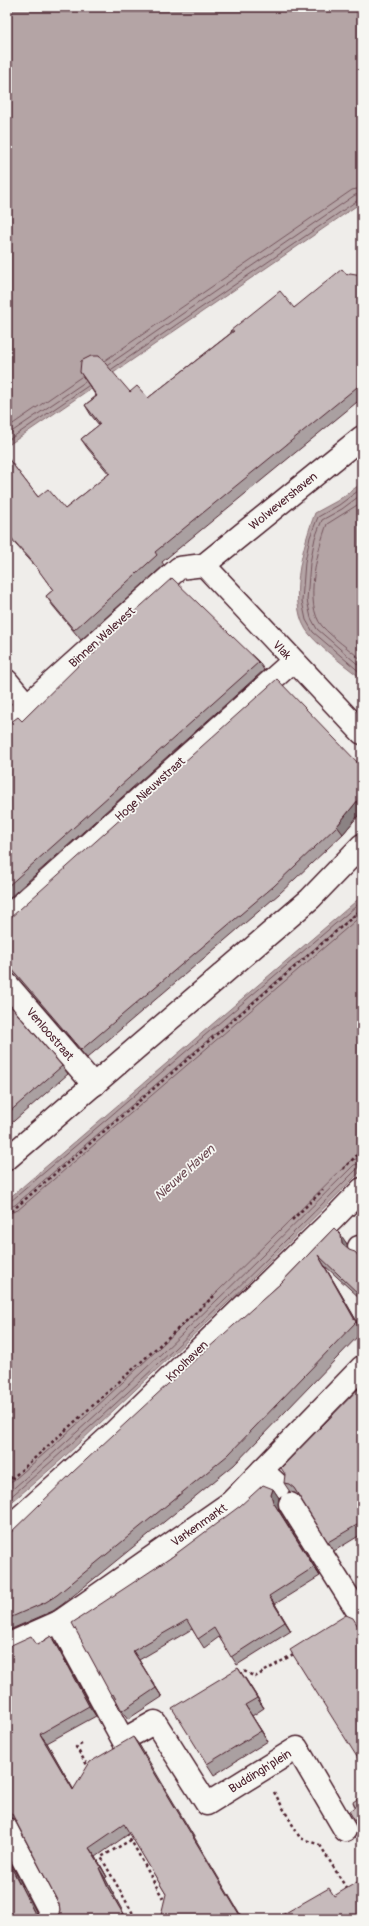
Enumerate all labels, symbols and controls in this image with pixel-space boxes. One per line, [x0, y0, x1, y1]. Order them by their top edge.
street label: Wolwevershaven [246, 469, 321, 534]
street label: Binnen Walevest [66, 604, 139, 671]
street label: Vlak [269, 638, 294, 663]
street label: Hoge Nieuwstraat [112, 754, 189, 825]
street label: Venloostraat [22, 1005, 77, 1064]
water label: Nieuwe Haven [151, 1141, 219, 1204]
street label: Knolhaven [163, 1338, 212, 1385]
street label: Varkenmarkt [168, 1501, 230, 1550]
street label: Buddingh'plein [226, 1746, 294, 1797]

